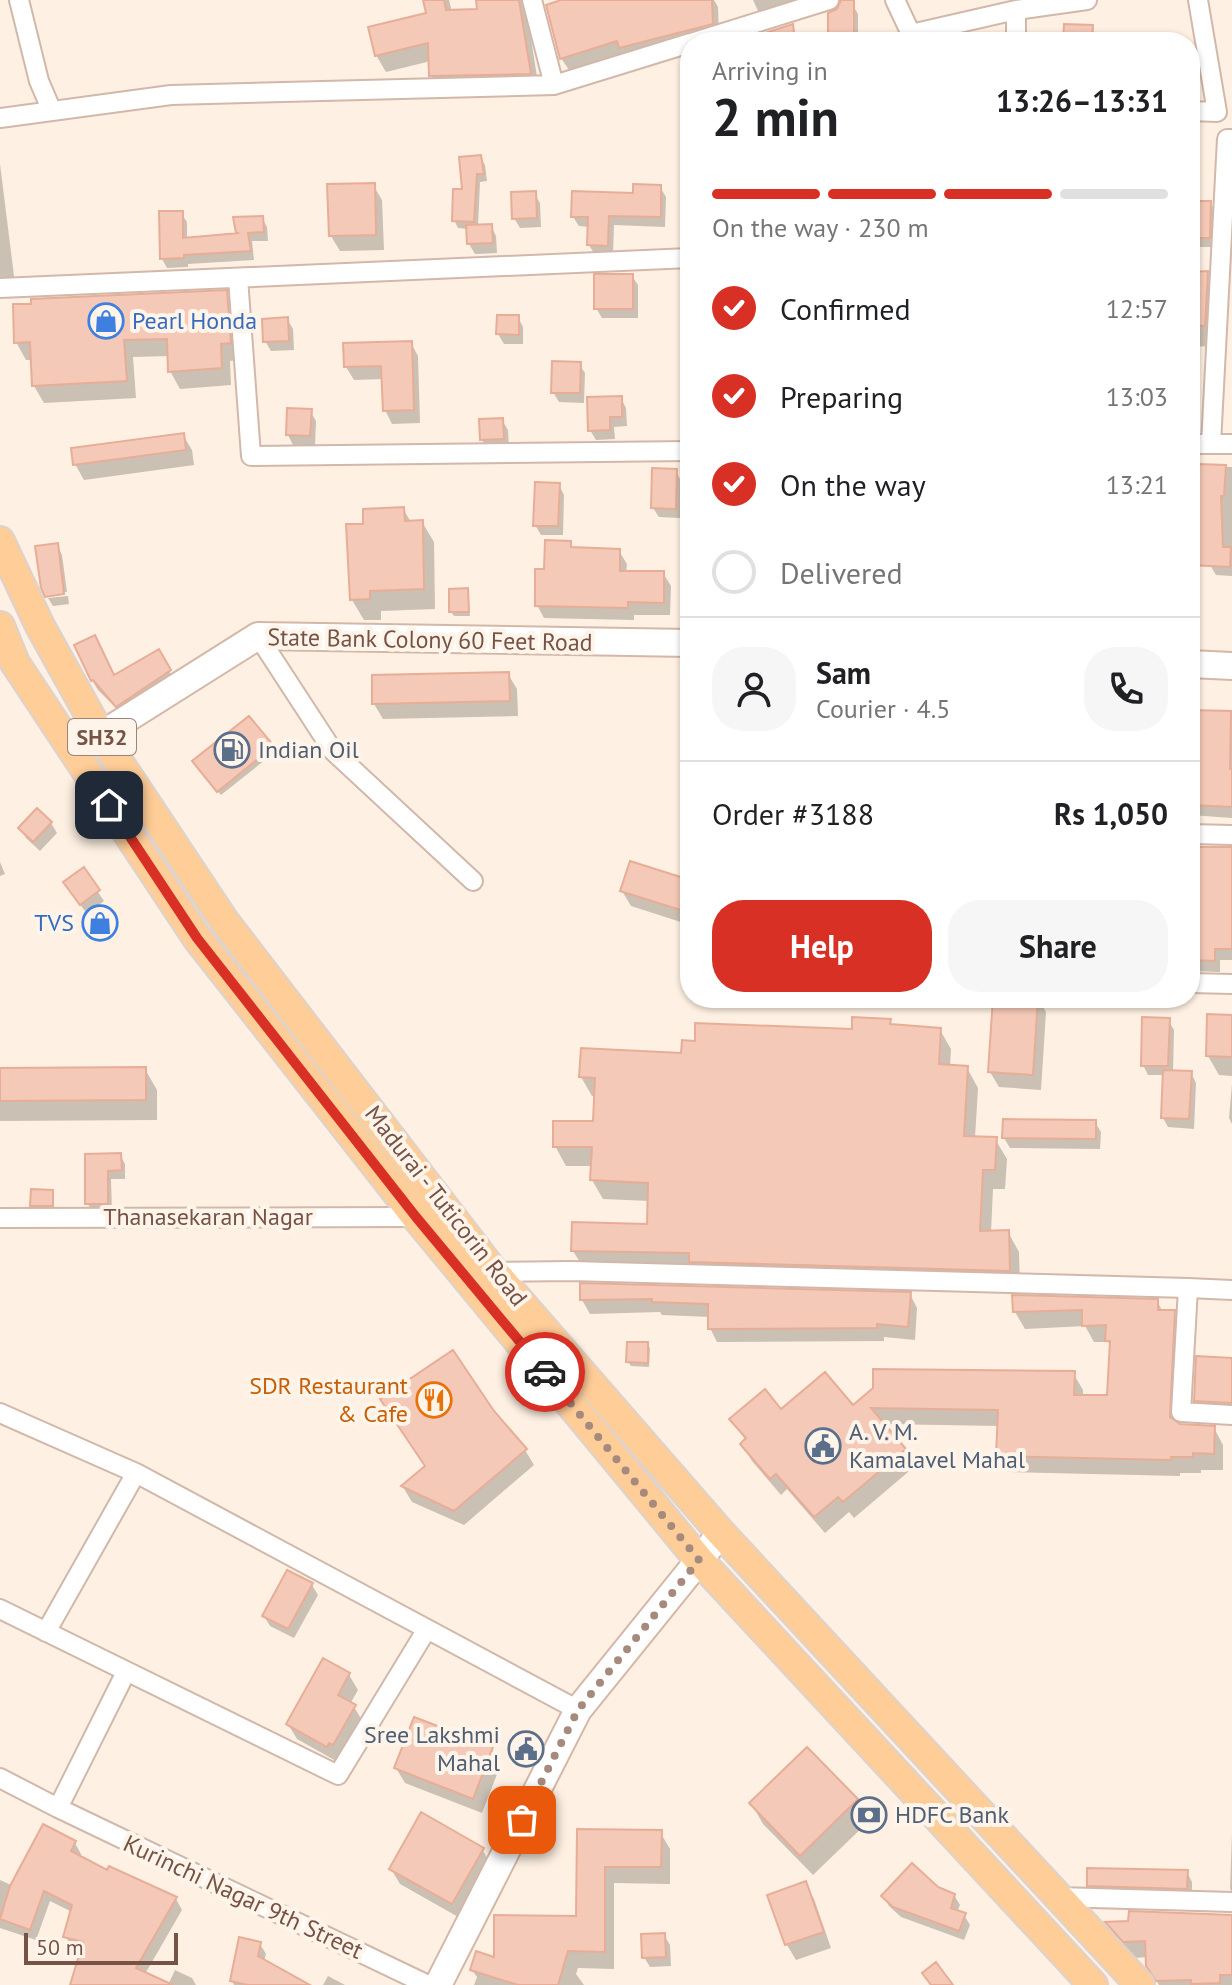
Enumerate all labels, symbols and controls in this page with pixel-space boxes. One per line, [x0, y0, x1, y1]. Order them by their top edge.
text: Arriving in [712, 54, 828, 87]
text: 13:26–13:31 [996, 81, 1168, 120]
text: 2 min [712, 83, 839, 150]
text: On the way · 230 m [712, 211, 929, 244]
icon: check [712, 286, 756, 330]
text: Confirmed [780, 289, 911, 328]
text: 12:57 [1106, 292, 1168, 325]
shop icon: Pearl Honda [87, 302, 125, 340]
place label: Pearl Honda [132, 305, 257, 336]
icon: check [712, 374, 756, 418]
text: Preparing [780, 377, 903, 416]
text: 13:03 [1106, 380, 1168, 413]
icon: check [712, 462, 756, 506]
text: On the way [780, 465, 926, 504]
text: 13:21 [1106, 468, 1168, 501]
text: Delivered [780, 553, 903, 592]
street label: State Bank Colony 60 Feet Road [267, 621, 593, 658]
button: person [712, 647, 796, 731]
button: phone [1084, 647, 1168, 731]
text: Sam [816, 653, 871, 692]
text: Courier · 4.5 [816, 692, 950, 725]
road number: SH32 [68, 719, 136, 755]
fuel station icon: Indian Oil [213, 731, 251, 769]
place label: Indian Oil [258, 734, 359, 765]
pin [75, 771, 143, 839]
icon: home [87, 783, 131, 827]
text: Order #3188 [712, 794, 874, 833]
text: Rs 1,050 [1054, 794, 1168, 833]
button: Help [712, 900, 932, 992]
button: Share [948, 900, 1168, 992]
shop icon: TVS [81, 904, 119, 942]
place label: TVS [34, 907, 74, 938]
street label: Madurai - Tuticorin Road [358, 1099, 534, 1312]
street label: Thanasekaran Nagar [103, 1201, 313, 1232]
courier [505, 1332, 585, 1412]
icon: car [523, 1350, 567, 1394]
place label: SDR Restaurant & Cafe [249, 1370, 408, 1429]
restaurant icon: SDR Restaurant & Cafe [415, 1381, 453, 1419]
place label: A. V. M. Kamalavel Mahal [849, 1416, 1025, 1475]
public building icon: A. V. M. Kamalavel Mahal [804, 1427, 842, 1465]
place label: Sree Lakshmi Mahal [364, 1719, 500, 1778]
public building icon: Sree Lakshmi Mahal [507, 1730, 545, 1768]
pin [488, 1786, 556, 1854]
bank icon: HDFC Bank [850, 1796, 888, 1834]
icon: bag [500, 1798, 544, 1842]
place label: HDFC Bank [895, 1799, 1009, 1830]
street label: Kurinchi Nagar 9th Street [118, 1827, 368, 1966]
scale bar [24, 1929, 178, 1965]
text: 50 m [36, 1933, 84, 1961]

